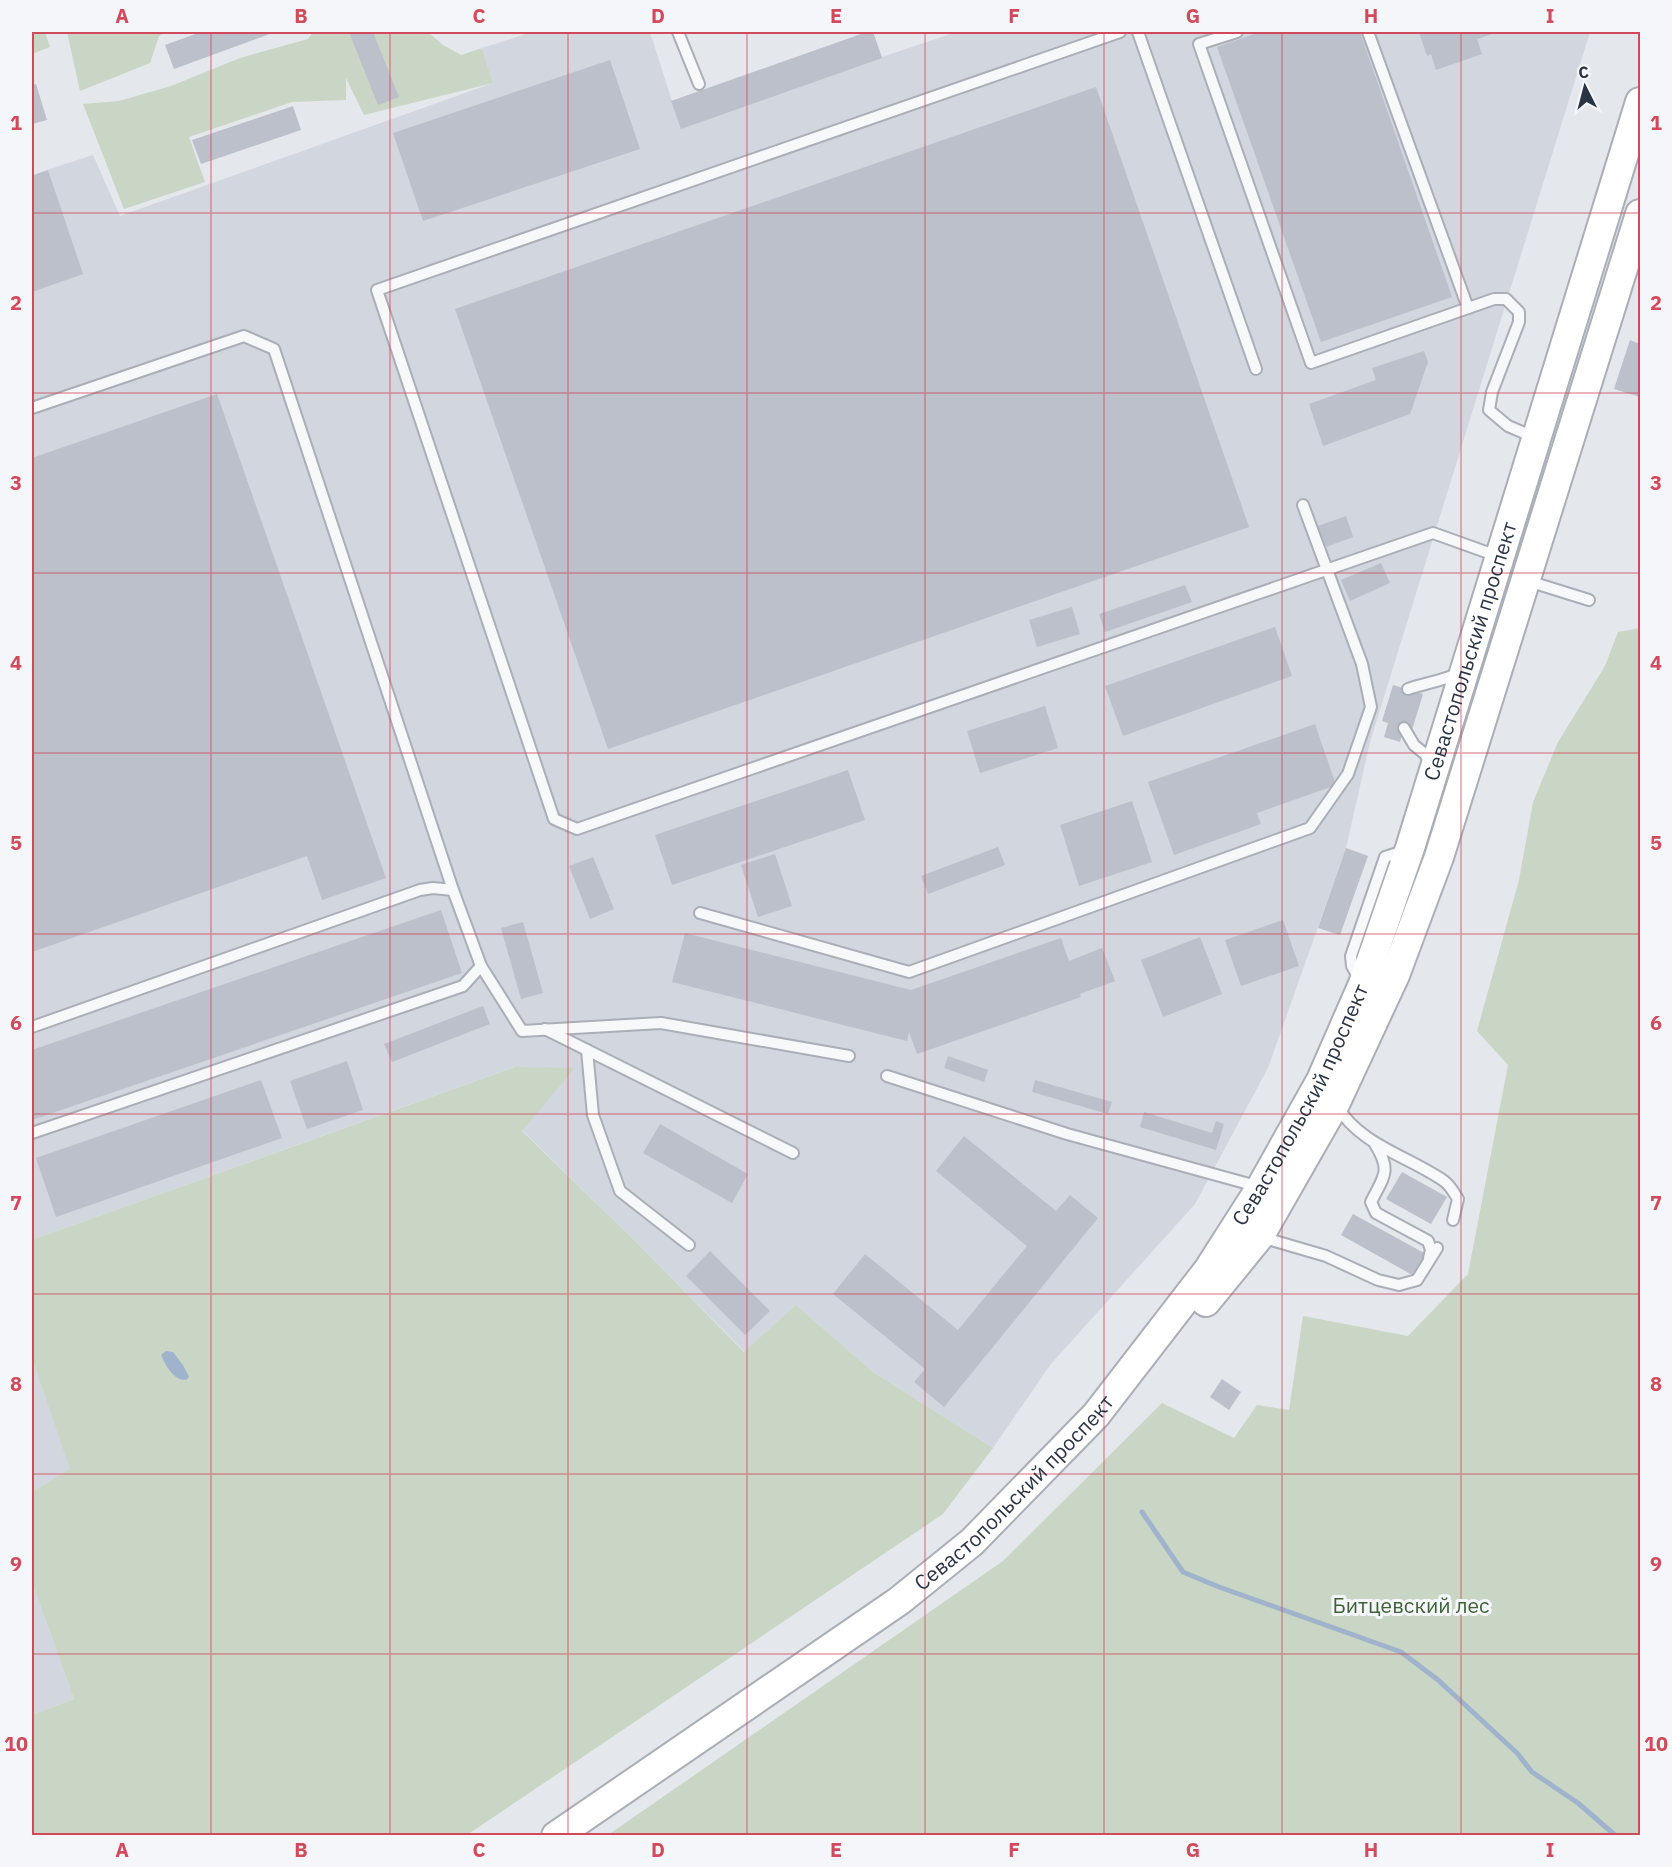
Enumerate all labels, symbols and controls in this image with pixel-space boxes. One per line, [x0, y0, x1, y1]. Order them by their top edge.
text: A [115, 2, 129, 29]
text: B [294, 2, 308, 29]
text: C [472, 2, 486, 29]
text: D [651, 2, 665, 29]
text: E [830, 2, 842, 29]
text: F [1008, 2, 1020, 29]
text: G [1186, 2, 1200, 29]
text: H [1364, 2, 1378, 29]
text: I [1546, 2, 1554, 29]
north arrow [1555, 57, 1615, 117]
text: С [1577, 62, 1590, 83]
text: 1 [10, 109, 22, 136]
text: 1 [1650, 109, 1662, 136]
text: 2 [10, 289, 22, 316]
text: 2 [1650, 289, 1662, 316]
text: 3 [10, 469, 22, 496]
text: 3 [1650, 469, 1662, 496]
street label: Севастопольский проспект [1417, 518, 1523, 784]
text: 4 [10, 649, 22, 676]
text: 4 [1650, 649, 1662, 676]
text: 5 [10, 829, 22, 856]
text: 5 [1650, 829, 1662, 856]
street label: Севастопольский проспект [1225, 979, 1374, 1231]
text: 6 [10, 1009, 22, 1036]
text: 6 [1650, 1009, 1662, 1036]
text: 7 [10, 1189, 22, 1216]
text: 7 [1650, 1189, 1662, 1216]
text: 8 [10, 1370, 22, 1397]
text: 8 [1650, 1370, 1662, 1397]
street label: Севастопольский проспект [908, 1389, 1120, 1596]
text: 9 [10, 1550, 22, 1577]
text: 9 [1650, 1550, 1662, 1577]
park label: Битцевский лес [1332, 1591, 1490, 1619]
text: 10 [4, 1730, 28, 1757]
text: 10 [1644, 1730, 1668, 1757]
text: A [115, 1836, 129, 1863]
text: B [294, 1836, 308, 1863]
text: C [472, 1836, 486, 1863]
text: D [651, 1836, 665, 1863]
text: E [830, 1836, 842, 1863]
text: F [1008, 1836, 1020, 1863]
text: G [1186, 1836, 1200, 1863]
text: H [1364, 1836, 1378, 1863]
text: I [1546, 1836, 1554, 1863]

